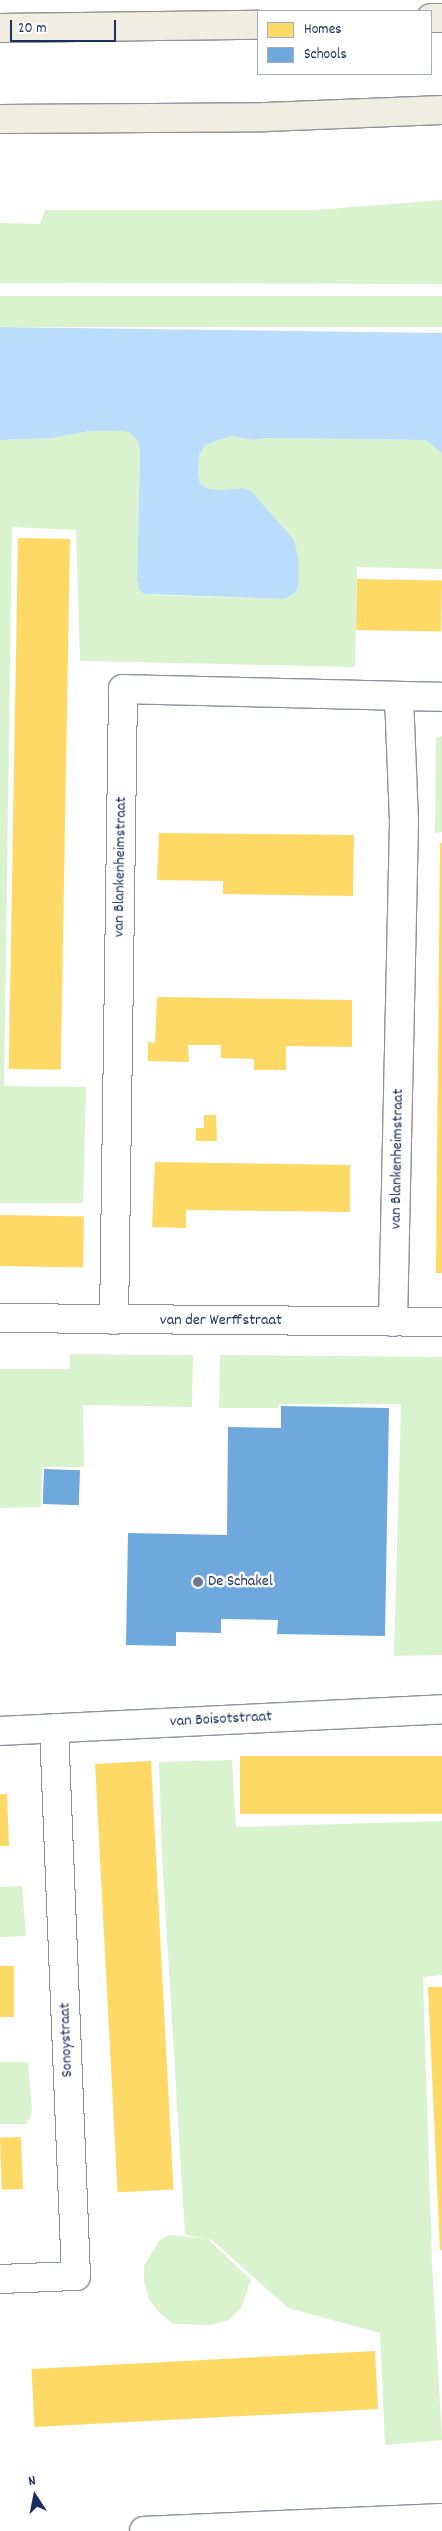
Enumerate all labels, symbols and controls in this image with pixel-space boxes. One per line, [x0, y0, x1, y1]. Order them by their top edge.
scale bar [12, 10, 119, 42]
legend [257, 10, 432, 75]
text: 20 m [18, 18, 46, 40]
text: Homes [304, 19, 342, 41]
text: Schools [304, 44, 347, 66]
street label: van Blankenheimstraat [110, 797, 132, 937]
street label: van Blankenheimstraat [387, 1089, 409, 1229]
street label: van der Werffstraat [160, 1311, 282, 1331]
place label: De Schakel [208, 1572, 273, 1592]
marker: De Schakel [192, 1576, 204, 1588]
street label: van Boisotstraat [170, 1708, 272, 1732]
street label: Sonoystraat [56, 2002, 78, 2078]
north arrow [10, 2471, 60, 2521]
text: N [27, 2471, 37, 2492]

